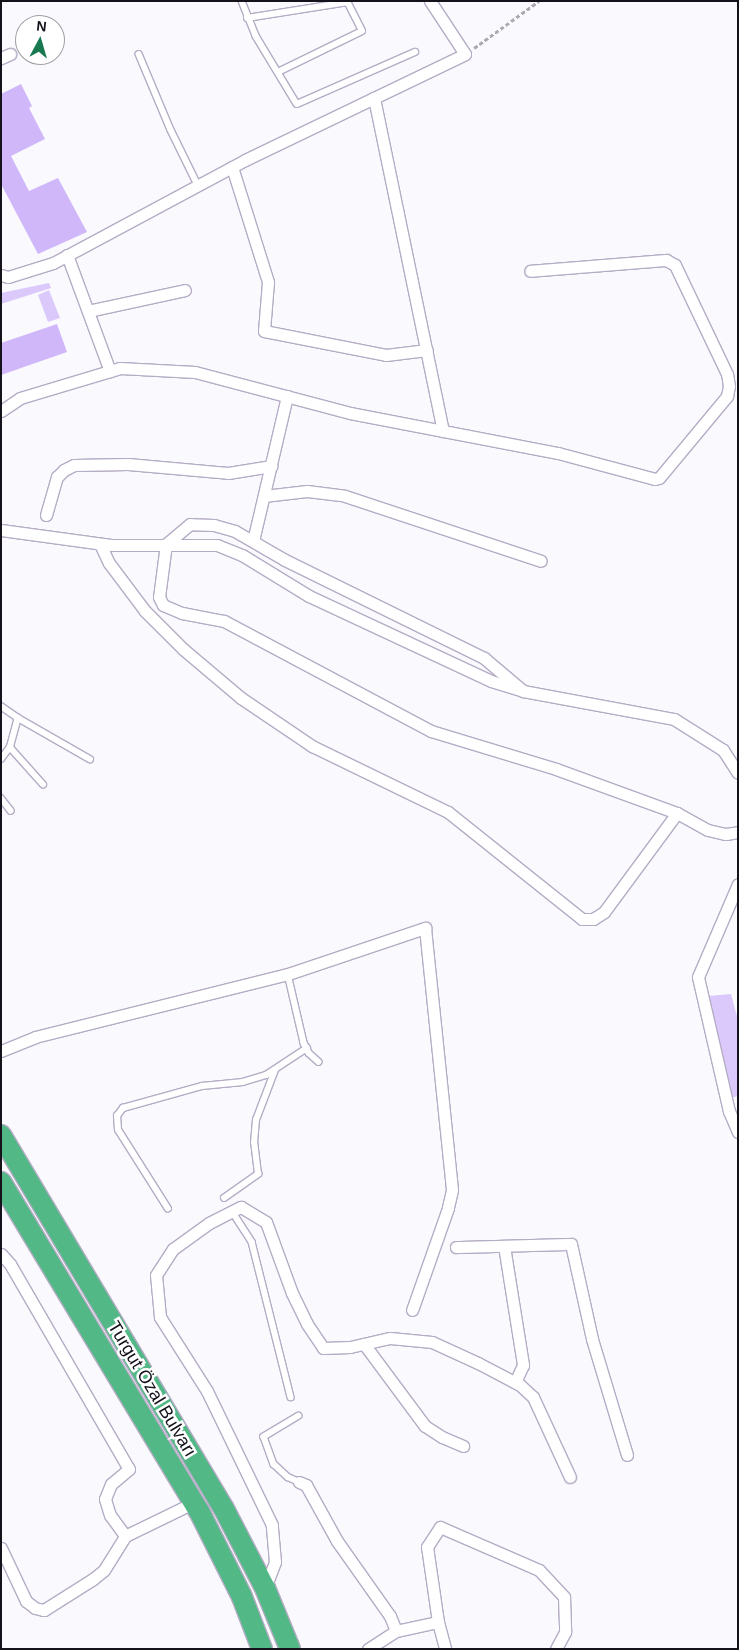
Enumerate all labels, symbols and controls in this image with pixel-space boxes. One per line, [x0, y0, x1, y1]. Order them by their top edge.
north arrow [15, 15, 65, 65]
text: N [36, 18, 47, 35]
street label: Turgut Özal Bulvarı [103, 1317, 201, 1461]

